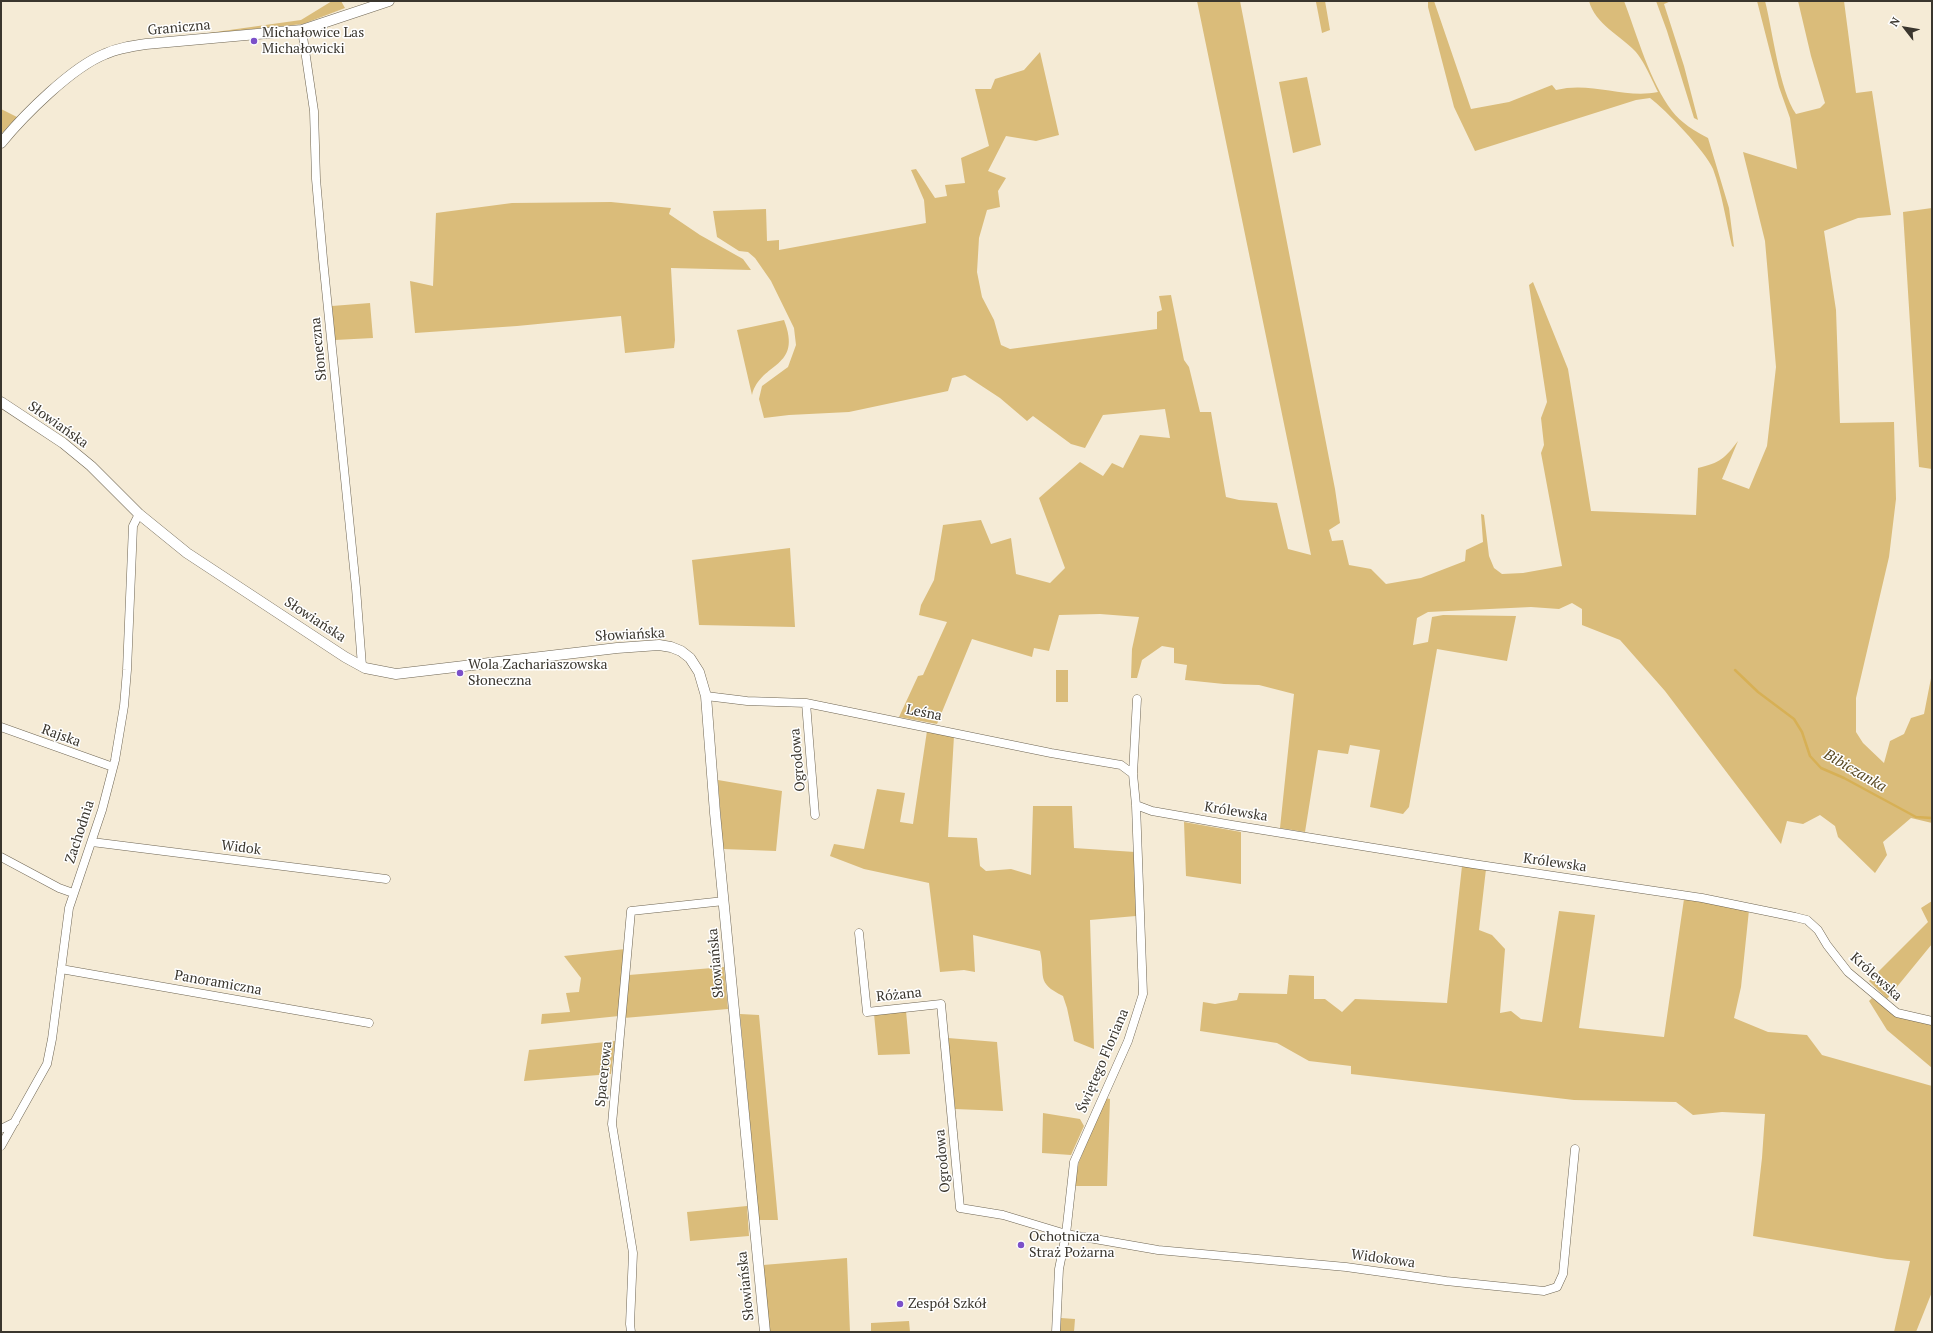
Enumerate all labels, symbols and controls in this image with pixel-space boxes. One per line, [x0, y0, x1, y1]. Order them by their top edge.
north arrow [1885, 8, 1925, 48]
text: N [1887, 15, 1903, 29]
street label: Graniczna [147, 17, 211, 39]
place label: Michałowice Las Michałowicki [262, 25, 364, 58]
marker: Michałowice Las Michałowicki [249, 36, 259, 46]
street label: Słoneczna [307, 316, 331, 382]
street label: Słowiańska [25, 398, 91, 452]
street label: Słowiańska [281, 594, 349, 646]
street label: Słowiańska [595, 625, 665, 645]
place label: Wola Zachariaszowska Słoneczna [468, 657, 608, 690]
marker: Wola Zachariaszowska Słoneczna [455, 668, 465, 678]
street label: Leśna [905, 701, 943, 725]
street label: Rajska [39, 721, 83, 751]
street label: Ogrodowa [787, 728, 809, 792]
water label: Bibiczanka [1820, 746, 1890, 796]
street label: Zachodnia [62, 798, 98, 866]
street label: Królewska [1203, 799, 1269, 825]
street label: Widok [220, 837, 262, 859]
street label: Królewska [1522, 850, 1588, 876]
street label: Słowiańska [705, 928, 727, 998]
street label: Królewska [1847, 949, 1905, 1005]
street label: Panoramiczna [173, 967, 263, 999]
street label: Różana [875, 984, 923, 1006]
street label: Świętego Floriana [1074, 1006, 1132, 1116]
street label: Spacerowa [592, 1040, 616, 1108]
street label: Ogrodowa [932, 1129, 954, 1193]
place label: Ochotnicza Straż Pożarna [1029, 1229, 1115, 1262]
marker: Ochotnicza Straż Pożarna [1016, 1240, 1026, 1250]
street label: Widokowa [1350, 1246, 1416, 1272]
street label: Słowiańska [734, 1250, 758, 1322]
place label: Zespół Szkół [908, 1296, 987, 1312]
marker: Zespół Szkół [895, 1299, 905, 1309]

